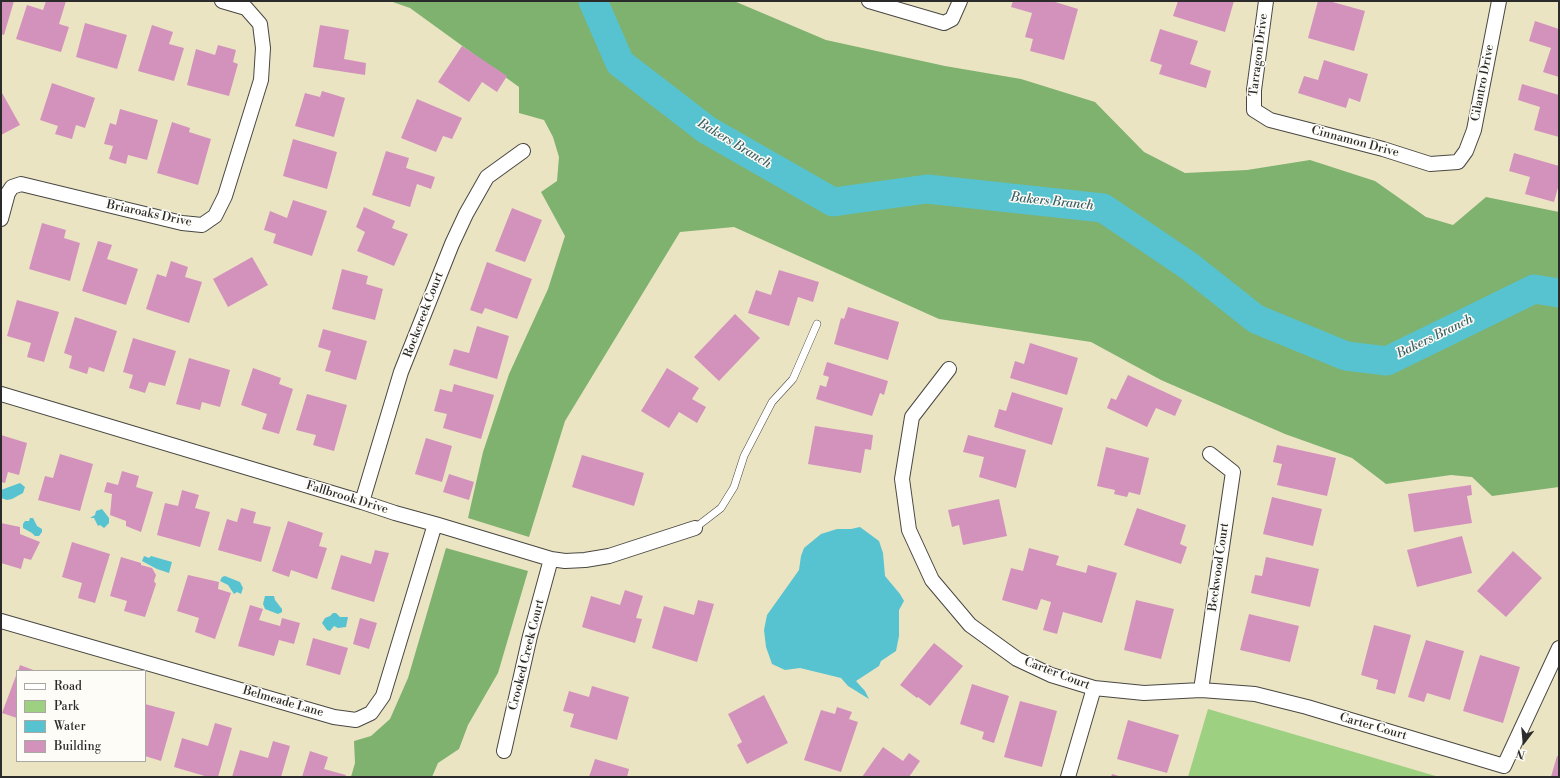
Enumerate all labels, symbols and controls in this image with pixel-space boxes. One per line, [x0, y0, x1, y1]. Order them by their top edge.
street label: Tarragon Drive [1247, 13, 1271, 97]
street label: Cilantro Drive [1468, 43, 1498, 123]
water label: Bakers Branch [694, 116, 774, 172]
street label: Cinnamon Drive [1310, 123, 1400, 161]
water label: Bakers Branch [1010, 190, 1094, 214]
street label: Briaroaks Drive [105, 198, 193, 230]
street label: Rockcreek Court [401, 270, 447, 360]
water label: Bakers Branch [1394, 312, 1476, 362]
street label: Fallbrook Drive [304, 479, 390, 517]
street label: Beckwood Court [1206, 522, 1232, 612]
street label: Crooked Creek Court [506, 598, 548, 712]
street label: Carter Court [1022, 655, 1092, 693]
legend [16, 670, 146, 762]
text: Road [54, 679, 82, 694]
street label: Belmeade Lane [241, 684, 325, 720]
text: Park [54, 699, 79, 714]
street label: Carter Court [1338, 711, 1408, 743]
text: Water [54, 719, 86, 734]
north arrow [1504, 722, 1544, 762]
text: Building [54, 739, 101, 754]
text: N [1515, 746, 1527, 761]

